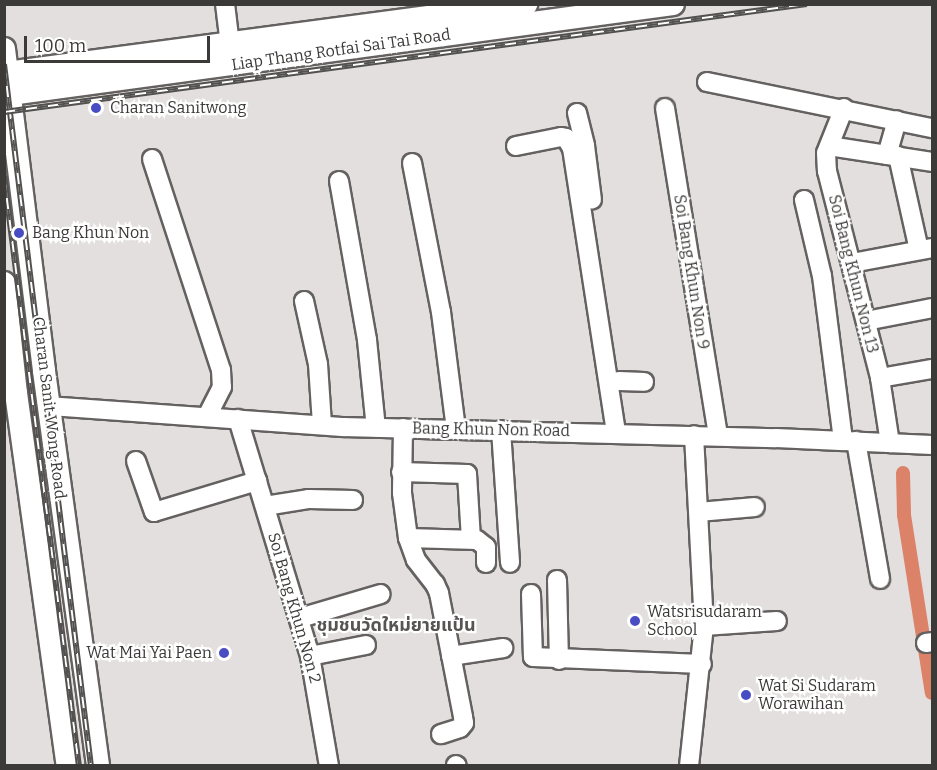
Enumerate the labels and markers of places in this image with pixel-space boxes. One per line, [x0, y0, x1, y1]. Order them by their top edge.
place label: Charan Sanitwong [110, 98, 246, 118]
marker: Charan Sanitwong [87, 99, 105, 117]
place label: Bang Khun Non [32, 223, 149, 243]
marker: Bang Khun Non [10, 224, 28, 242]
place label: Watsrisudaram School [647, 602, 762, 640]
marker: Watsrisudaram School [628, 614, 642, 628]
place label: Wat Mai Yai Paen [86, 643, 212, 663]
marker: Wat Mai Yai Paen [217, 646, 231, 660]
place label: Wat Si Sudaram Worawihan [758, 676, 876, 714]
marker: Wat Si Sudaram Worawihan [739, 688, 753, 702]

